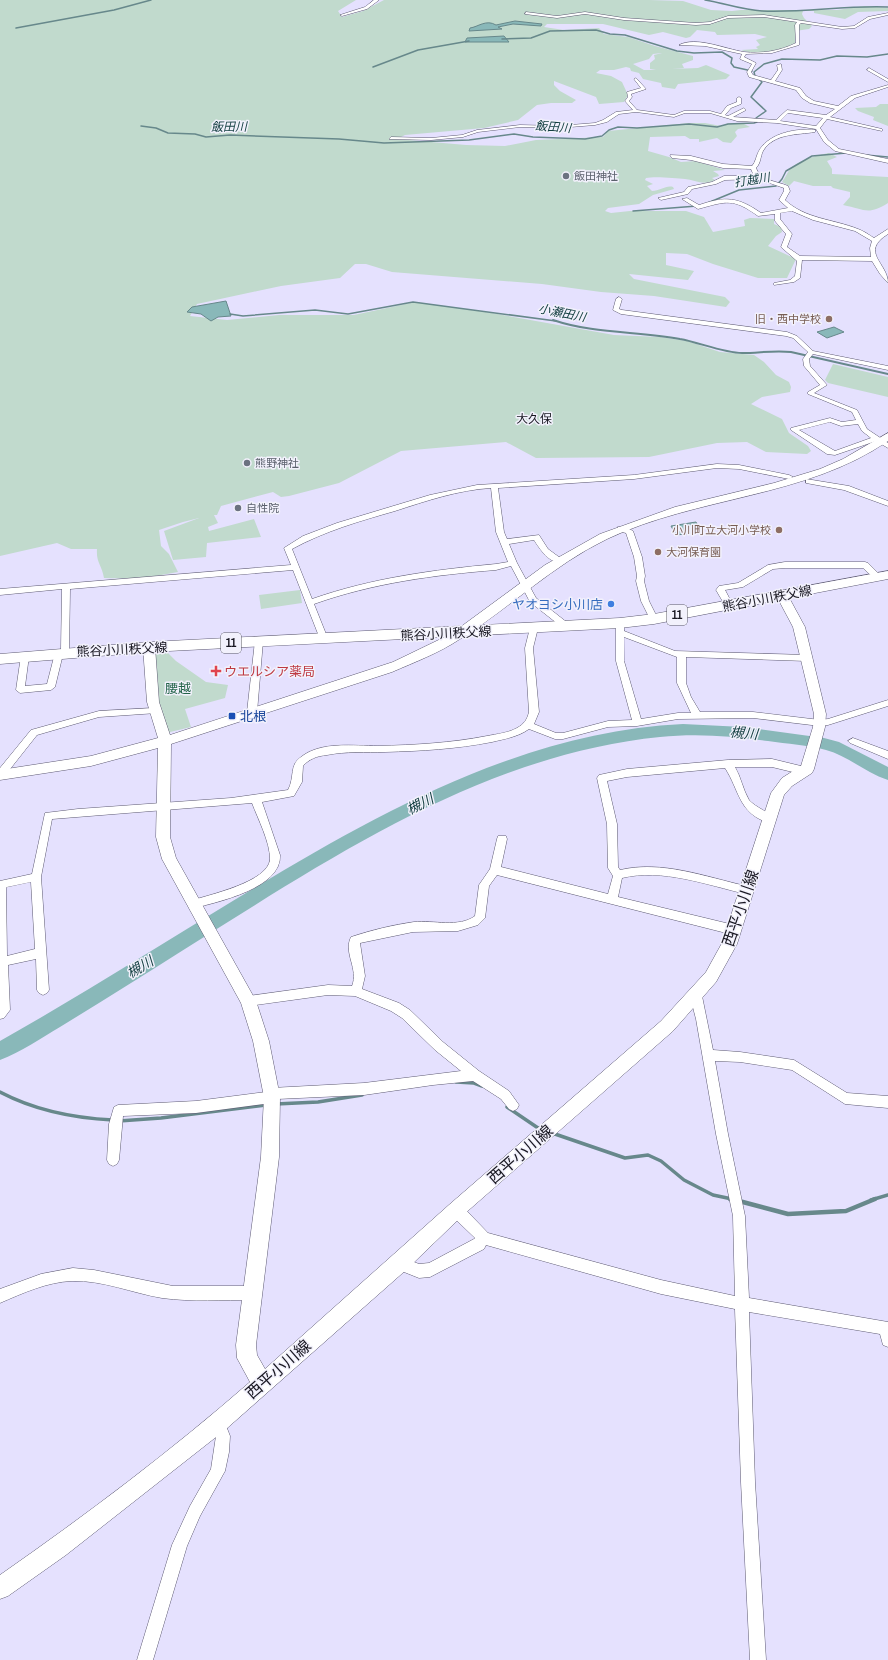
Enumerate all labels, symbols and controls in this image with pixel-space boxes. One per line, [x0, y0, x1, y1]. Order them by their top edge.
water label: 飯田川 [534, 118, 574, 136]
water label: 飯田川 [211, 119, 249, 135]
place label: 飯田神社 [574, 169, 618, 183]
water label: 打越川 [733, 169, 773, 191]
marker: 飯田神社 [561, 171, 571, 181]
water label: 小瀬田川 [537, 301, 589, 326]
place label: 旧・西中学校 [755, 312, 821, 326]
marker: 旧・西中学校 [824, 314, 834, 324]
district label: 大久保 [516, 411, 552, 427]
place label: 熊野神社 [255, 456, 299, 470]
marker: 熊野神社 [242, 458, 252, 468]
place label: 自性院 [246, 501, 279, 515]
marker: 自性院 [233, 503, 243, 513]
place label: 小川町立大河小学校 [672, 523, 771, 537]
marker: 小川町立大河小学校 [774, 525, 784, 535]
place label: 大河保育園 [666, 545, 721, 559]
marker: 大河保育園 [653, 547, 663, 557]
street label: 熊谷小川秩父線 [721, 581, 813, 616]
place label: ヤオヨシ小川店 [512, 596, 603, 613]
marker: ヤオヨシ小川店 [606, 599, 616, 609]
road number: 11 [667, 605, 687, 625]
street label: 熊谷小川秩父線 [400, 623, 492, 644]
road number: 11 [221, 633, 241, 653]
street label: 熊谷小川秩父線 [76, 639, 168, 660]
place label: ウエルシア薬局 [224, 663, 315, 680]
marker: ウエルシア薬局 [211, 666, 221, 676]
park label: 腰越 [165, 680, 191, 697]
place label: 北根 [240, 708, 266, 725]
marker: 北根 [227, 711, 237, 721]
water label: 槻川 [729, 723, 761, 743]
water label: 槻川 [403, 789, 438, 818]
street label: 西平小川線 [717, 867, 763, 949]
water label: 槻川 [123, 951, 158, 982]
street label: 西平小川線 [483, 1119, 557, 1189]
street label: 西平小川線 [241, 1334, 315, 1404]

